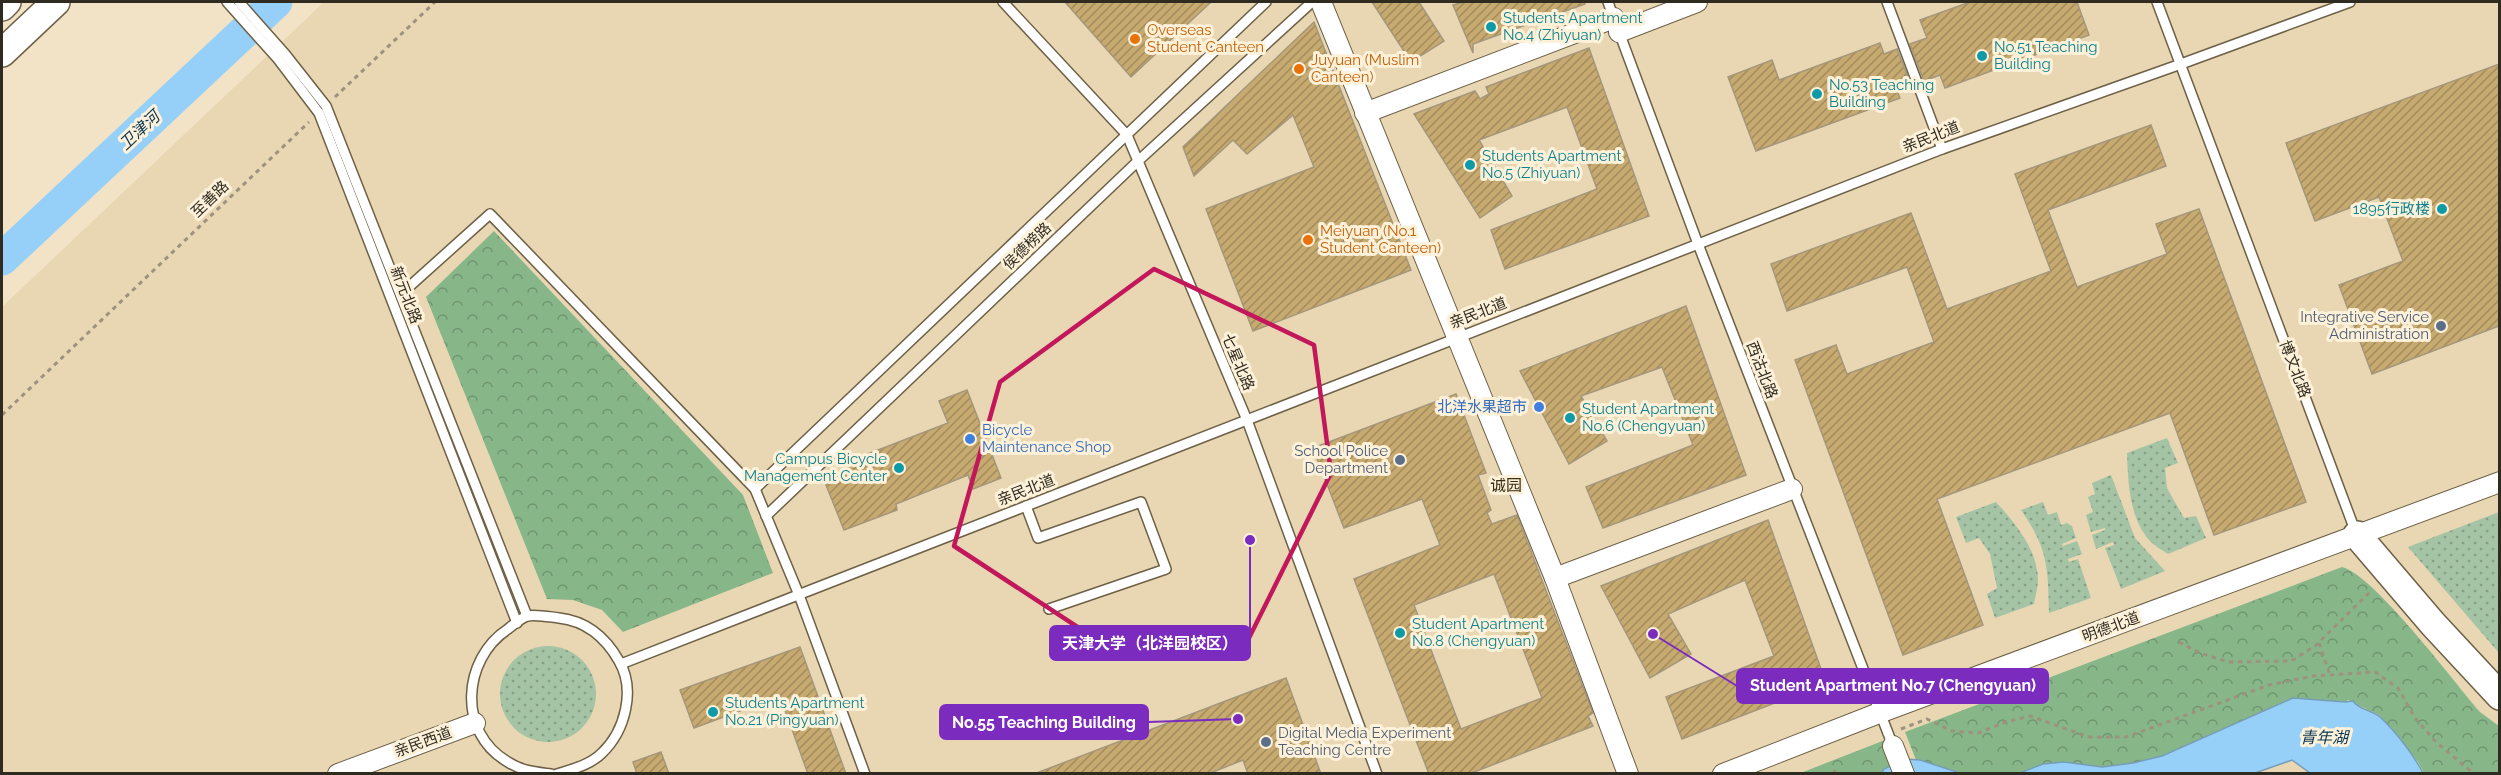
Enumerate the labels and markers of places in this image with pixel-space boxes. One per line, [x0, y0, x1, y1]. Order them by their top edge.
place label: Students Apartment No.4 (Zhiyuan) [1503, 9, 1643, 44]
marker: Students Apartment No.4 (Zhiyuan) [1484, 20, 1498, 34]
place label: Overseas Student Canteen [1147, 21, 1264, 56]
marker: Overseas Student Canteen [1128, 32, 1142, 46]
place label: No.51 Teaching Building [1994, 38, 2098, 73]
marker: No.51 Teaching Building [1975, 49, 1989, 63]
place label: Juyuan (Muslim Canteen) [1311, 51, 1419, 86]
marker: Juyuan (Muslim Canteen) [1292, 62, 1306, 76]
place label: No.53 Teaching Building [1829, 76, 1934, 111]
marker: No.53 Teaching Building [1810, 87, 1824, 101]
place label: Students Apartment No.5 (Zhiyuan) [1482, 147, 1622, 182]
marker: Students Apartment No.5 (Zhiyuan) [1463, 158, 1477, 172]
place label: 1895行政楼 [2353, 200, 2430, 218]
marker: 1895行政楼 [2435, 202, 2449, 216]
place label: Meiyuan (No.1 Student Canteen) [1320, 222, 1441, 257]
marker: Meiyuan (No.1 Student Canteen) [1301, 233, 1315, 247]
place label: Integrative Service Administration [2300, 308, 2429, 343]
marker: Integrative Service Administration [2434, 319, 2448, 333]
place label: 北洋水果超市 [1437, 398, 1527, 416]
marker: 北洋水果超市 [1532, 400, 1546, 414]
place label: Student Apartment No.6 (Chengyuan) [1582, 400, 1714, 435]
marker: Student Apartment No.6 (Chengyuan) [1563, 411, 1577, 425]
place label: Bicycle Maintenance Shop [982, 421, 1111, 456]
marker: Bicycle Maintenance Shop [963, 432, 977, 446]
place label: School Police Department [1294, 442, 1388, 477]
place label: Campus Bicycle Management Center [744, 450, 888, 485]
marker: School Police Department [1393, 453, 1407, 467]
marker: Campus Bicycle Management Center [892, 461, 906, 475]
place label: Student Apartment No.8 (Chengyuan) [1412, 615, 1544, 650]
callout: 天津大学（北洋园校区） [1050, 626, 1250, 660]
marker: Student Apartment No.8 (Chengyuan) [1393, 626, 1407, 640]
callout: Student Apartment No.7 (Chengyuan) [1737, 669, 2048, 703]
place label: Students Apartment No.21 (Pingyuan) [725, 694, 865, 729]
marker: Students Apartment No.21 (Pingyuan) [706, 705, 720, 719]
callout: No.55 Teaching Building [940, 705, 1148, 739]
place label: Digital Media Experiment Teaching Centre [1278, 724, 1451, 759]
marker: Digital Media Experiment Teaching Centre [1259, 735, 1273, 749]

